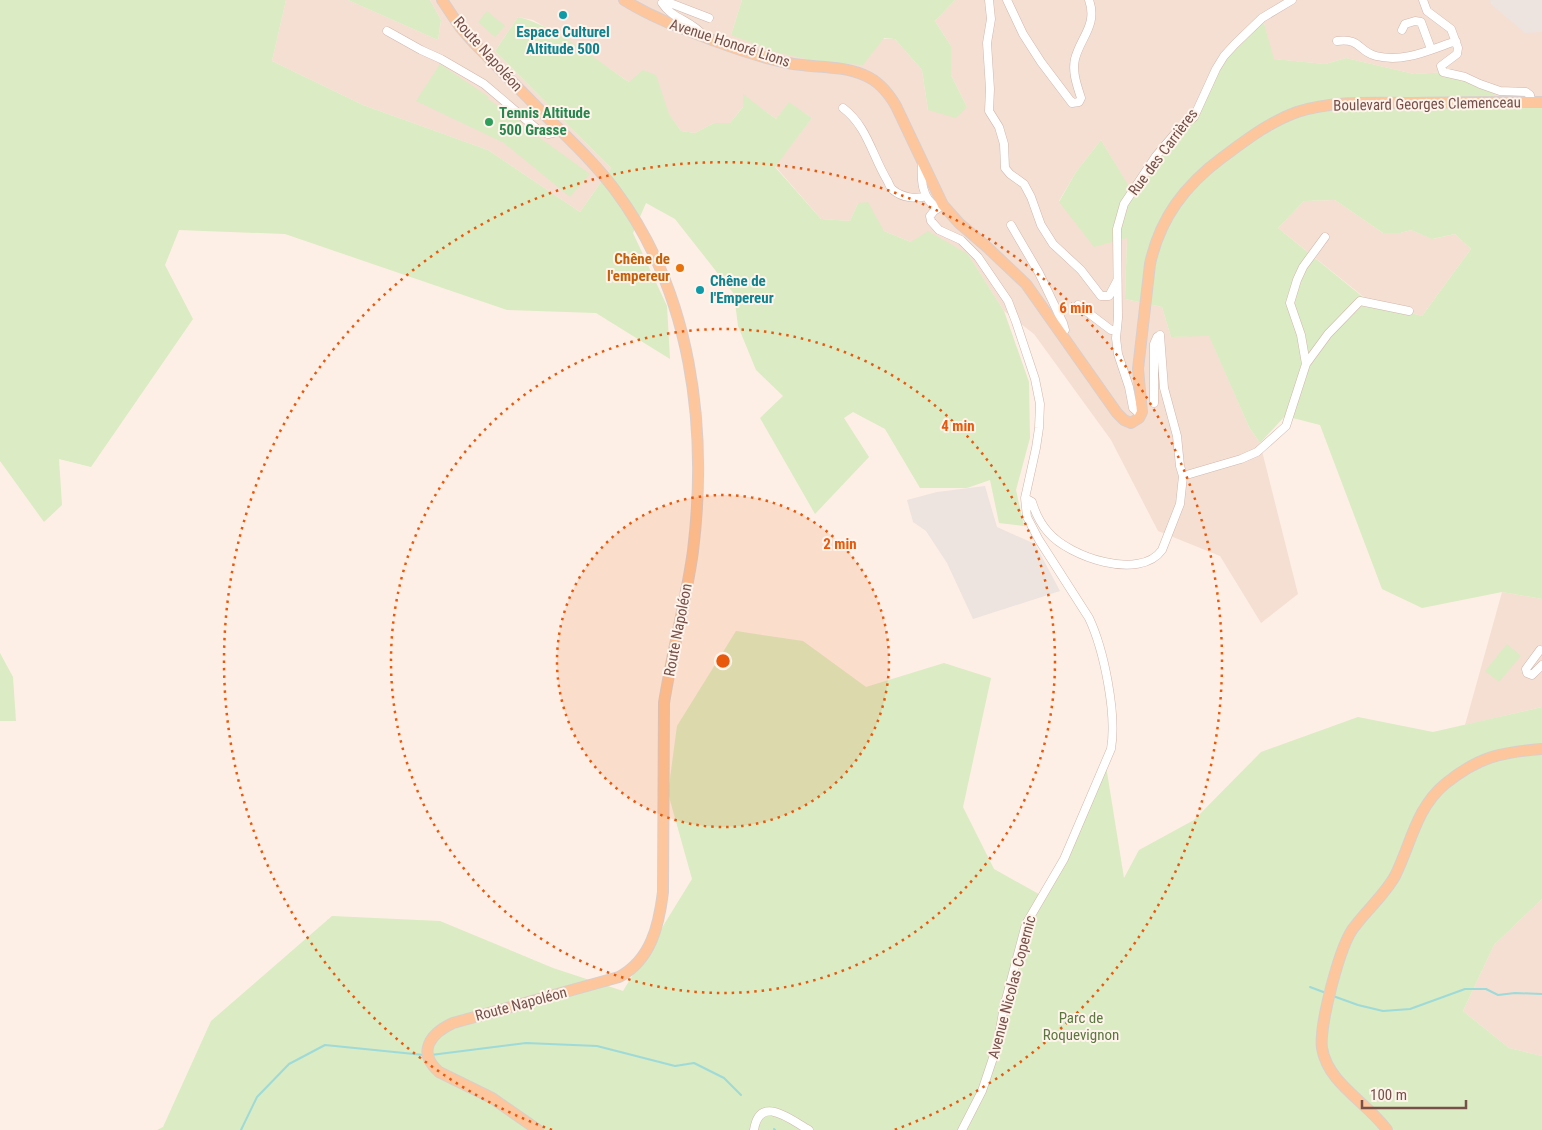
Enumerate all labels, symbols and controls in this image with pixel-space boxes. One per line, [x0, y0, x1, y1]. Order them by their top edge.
marker: Espace Culturel Altitude 500 [557, 9, 569, 21]
street label: Route Napoléon [450, 13, 526, 95]
street label: Avenue Honoré Lions [668, 15, 793, 71]
place label: Espace Culturel Altitude 500 [516, 23, 610, 58]
street label: Boulevard Georges Clemenceau [1333, 93, 1521, 115]
place label: Tennis Altitude 500 Grasse [499, 104, 590, 139]
street label: Rue des Carrières [1124, 105, 1202, 199]
marker: Tennis Altitude 500 Grasse [483, 116, 495, 128]
place label: Chêne de l'empereur [607, 250, 670, 285]
marker: Chêne de l'empereur [674, 262, 686, 274]
place label: Chêne de l'Empereur [710, 272, 774, 307]
marker: Chêne de l'Empereur [694, 284, 706, 296]
text: 6 min [1059, 299, 1093, 317]
text: 4 min [941, 417, 975, 435]
text: 2 min [823, 535, 857, 553]
street label: Route Napoléon [660, 582, 696, 678]
centre of rings [714, 652, 732, 670]
street label: Avenue Nicolas Copernic [984, 913, 1040, 1061]
street label: Route Napoléon [473, 983, 569, 1025]
park label: Parc de Roquevignon [1043, 1009, 1119, 1044]
scale bar [1362, 1078, 1466, 1110]
text: 100 m [1370, 1086, 1407, 1104]

